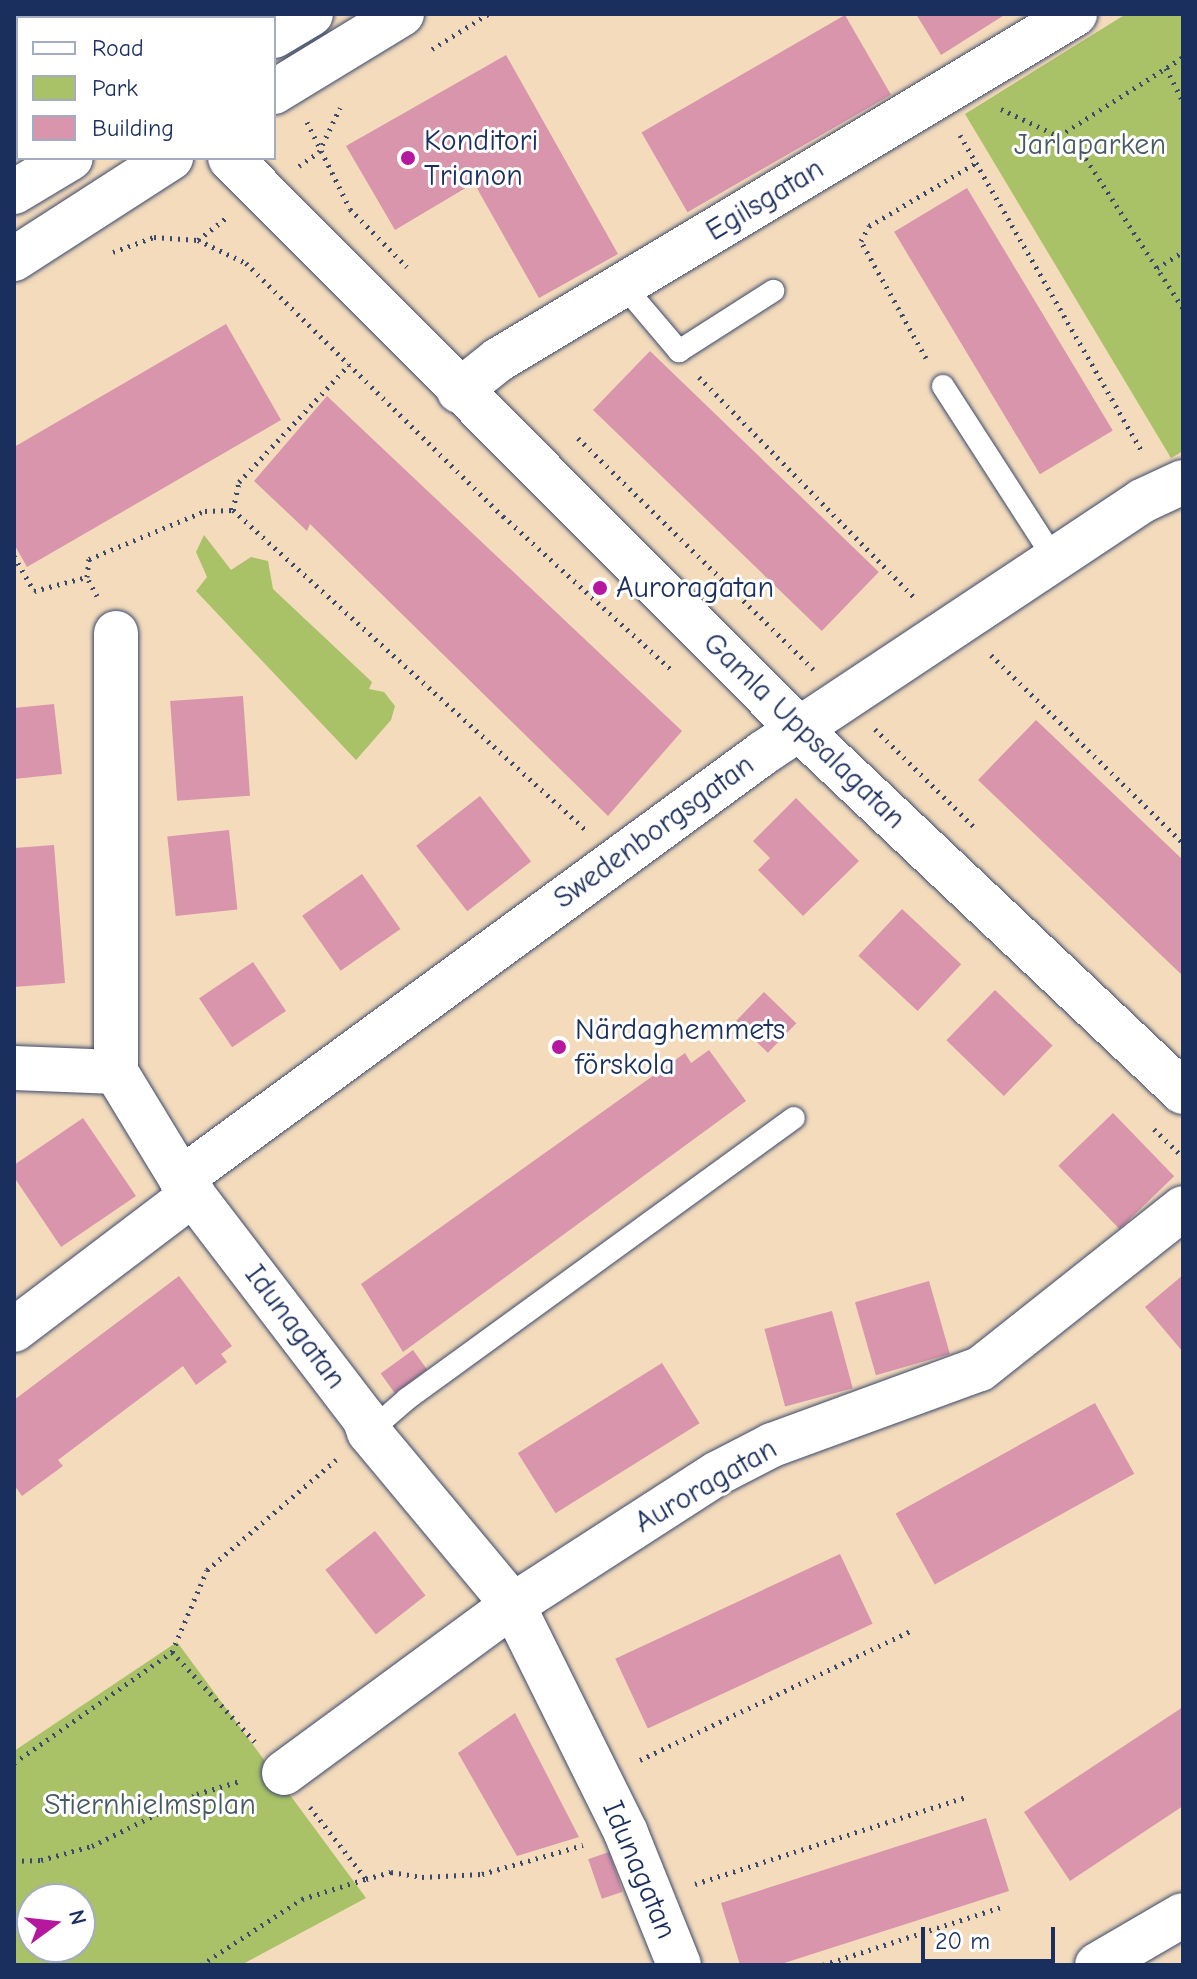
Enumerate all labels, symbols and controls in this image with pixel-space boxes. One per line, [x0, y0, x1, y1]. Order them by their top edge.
legend [16, 16, 276, 160]
text: Road [92, 34, 144, 62]
text: Park [92, 74, 138, 102]
text: Building [92, 114, 174, 142]
place label: Konditori Trianon [424, 123, 538, 194]
park label: Jarlaparken [1014, 127, 1166, 163]
marker: Konditori Trianon [399, 149, 417, 167]
street label: Egilsgatan [700, 151, 830, 249]
place label: Auroragatan [616, 570, 774, 606]
marker: Auroragatan [591, 579, 609, 597]
street label: Gamla Uppsalagatan [695, 625, 913, 837]
street label: Swedenborgsgatan [547, 747, 761, 917]
place label: Närdaghemmets förskola [575, 1012, 785, 1082]
marker: Närdaghemmets förskola [550, 1038, 568, 1056]
street label: Idunagatan [237, 1258, 353, 1396]
street label: Auroragatan [629, 1431, 783, 1541]
park label: Stiernhielmsplan [44, 1787, 256, 1823]
street label: Idunagatan [594, 1796, 684, 1944]
north arrow [16, 1883, 96, 1963]
text: N [63, 1907, 92, 1928]
scale bar [925, 1911, 1059, 1961]
text: 20 m [935, 1927, 990, 1955]

